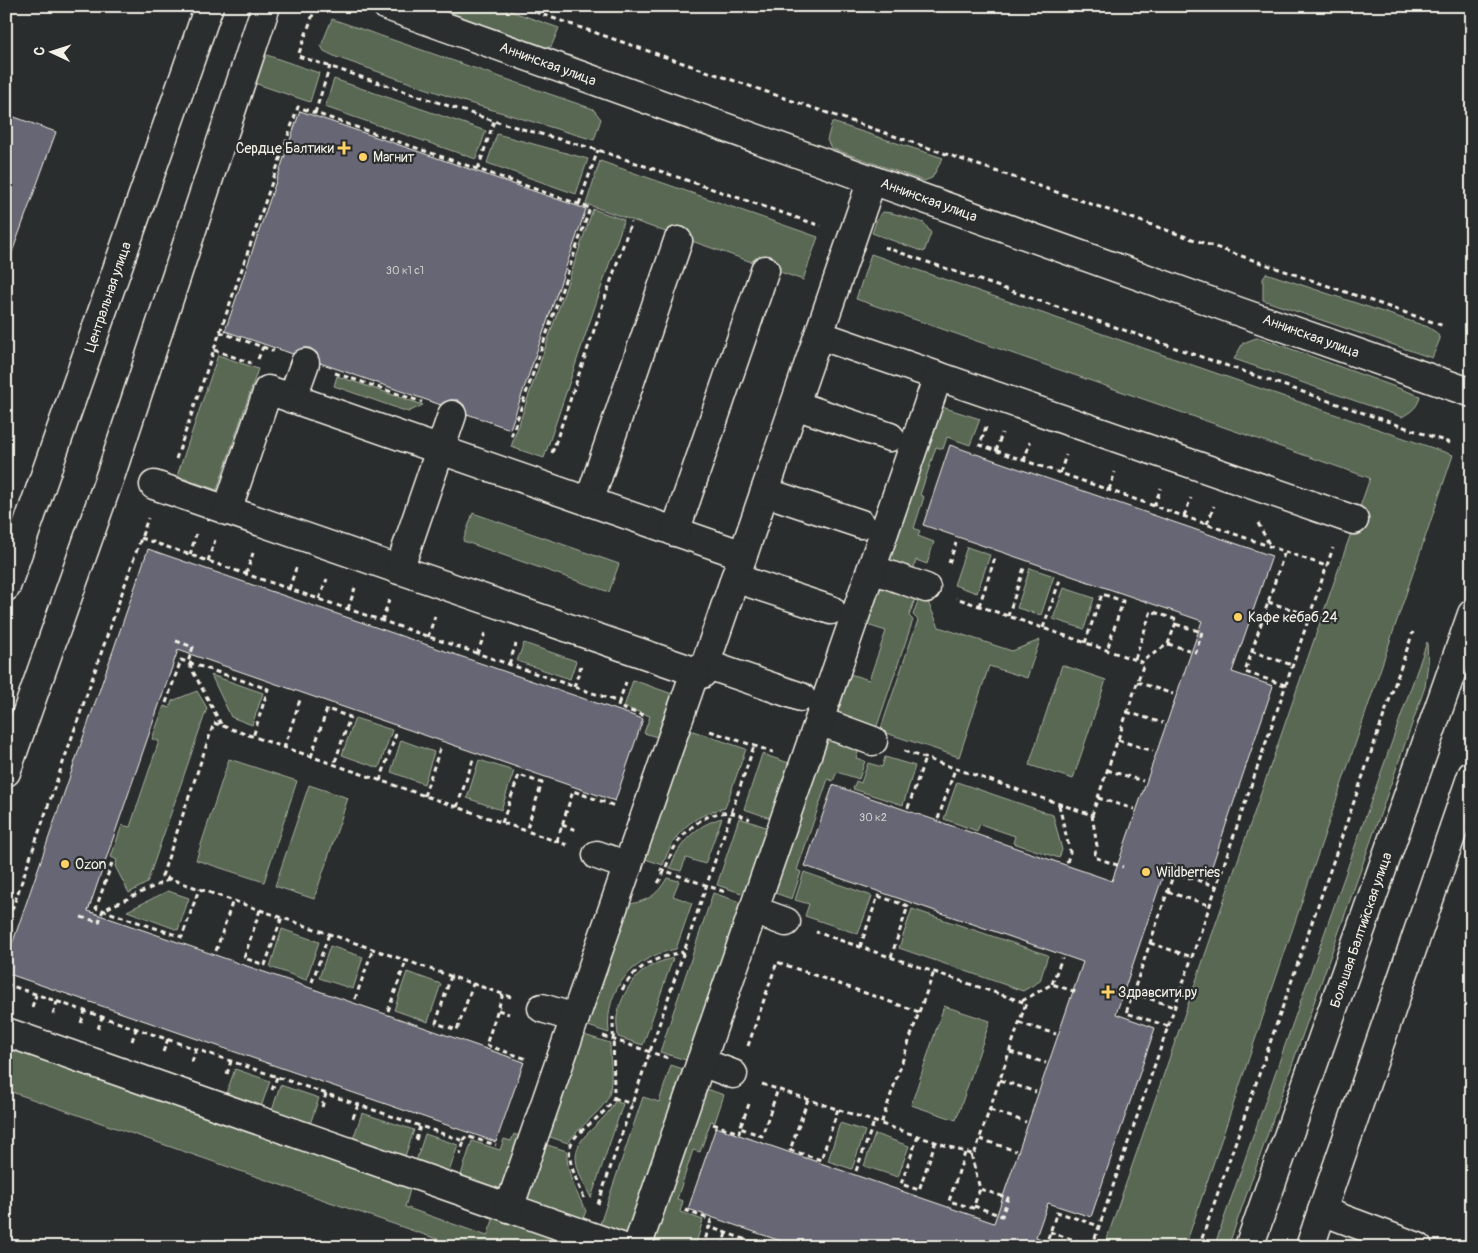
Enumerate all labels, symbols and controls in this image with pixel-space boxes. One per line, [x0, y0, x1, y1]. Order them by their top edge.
north arrow [28, 28, 78, 78]
street label: Аннинская улица [497, 39, 599, 89]
text: С [31, 46, 48, 56]
place label: Сердце Балтики [236, 140, 334, 157]
marker: Сердце Балтики [338, 142, 350, 154]
place label: Магнит [373, 149, 415, 166]
marker: Магнит [357, 151, 369, 163]
street label: Аннинская улица [878, 175, 980, 225]
street label: Центральная улица [81, 240, 135, 354]
house number: 30 к1 с1 [386, 264, 424, 277]
street label: Аннинская улица [1260, 311, 1362, 361]
place label: Кафе кебаб 24 [1248, 609, 1338, 626]
marker: Кафе кебаб 24 [1232, 611, 1244, 623]
house number: 30 к2 [859, 811, 887, 824]
street label: Большая Балтийская улица [1326, 850, 1396, 1010]
place label: Ozon [75, 856, 107, 873]
marker: Ozon [59, 858, 71, 870]
place label: Wildberries [1156, 864, 1221, 881]
marker: Wildberries [1140, 866, 1152, 878]
place label: Здравсити.ру [1118, 984, 1197, 1001]
marker: Здравсити.ру [1102, 986, 1114, 998]

